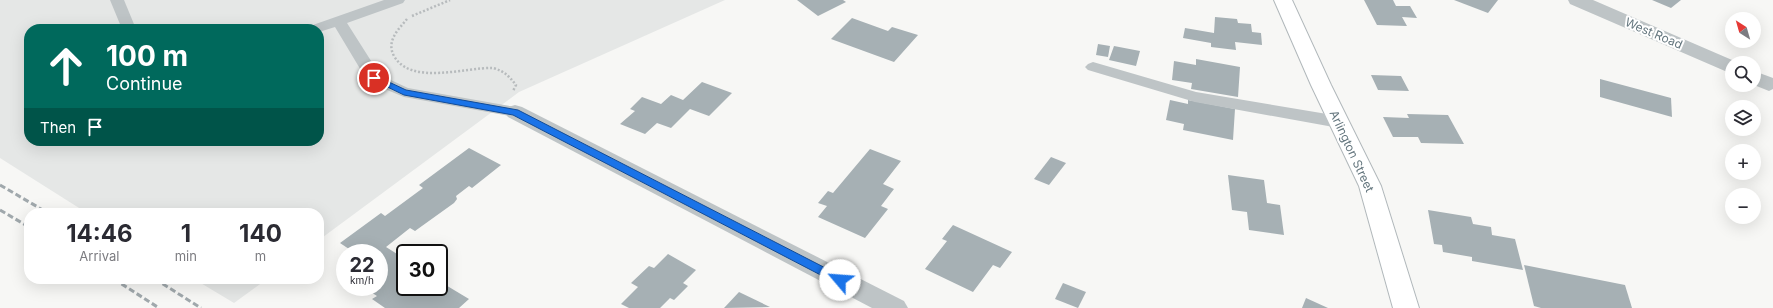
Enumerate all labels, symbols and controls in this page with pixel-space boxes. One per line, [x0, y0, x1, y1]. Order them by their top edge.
north arrow [1725, 12, 1761, 48]
map controls [1725, 12, 1761, 224]
street label: West Road [1623, 14, 1685, 52]
text: 100 m [106, 39, 188, 73]
icon: ahead [40, 40, 92, 92]
button: search [1725, 56, 1761, 92]
pin [357, 61, 391, 95]
icon: arrive [363, 67, 385, 89]
text: Continue [106, 73, 183, 94]
button: layers [1725, 100, 1761, 136]
street label: Arlington Street [1326, 108, 1378, 194]
icon: arrive [84, 116, 106, 138]
text: Then [40, 118, 76, 137]
button: + [1725, 144, 1761, 180]
button: − [1725, 188, 1761, 224]
text: 14:46 [66, 219, 133, 248]
text: 1 [181, 219, 191, 248]
text: 140 [239, 219, 282, 248]
speed limit sign: 30 [396, 244, 448, 296]
text: Arrival [79, 248, 119, 264]
text: min [175, 248, 197, 264]
text: m [255, 248, 266, 264]
text: 22 [349, 253, 375, 277]
position arrow [819, 259, 861, 301]
text: km/h [350, 274, 374, 286]

